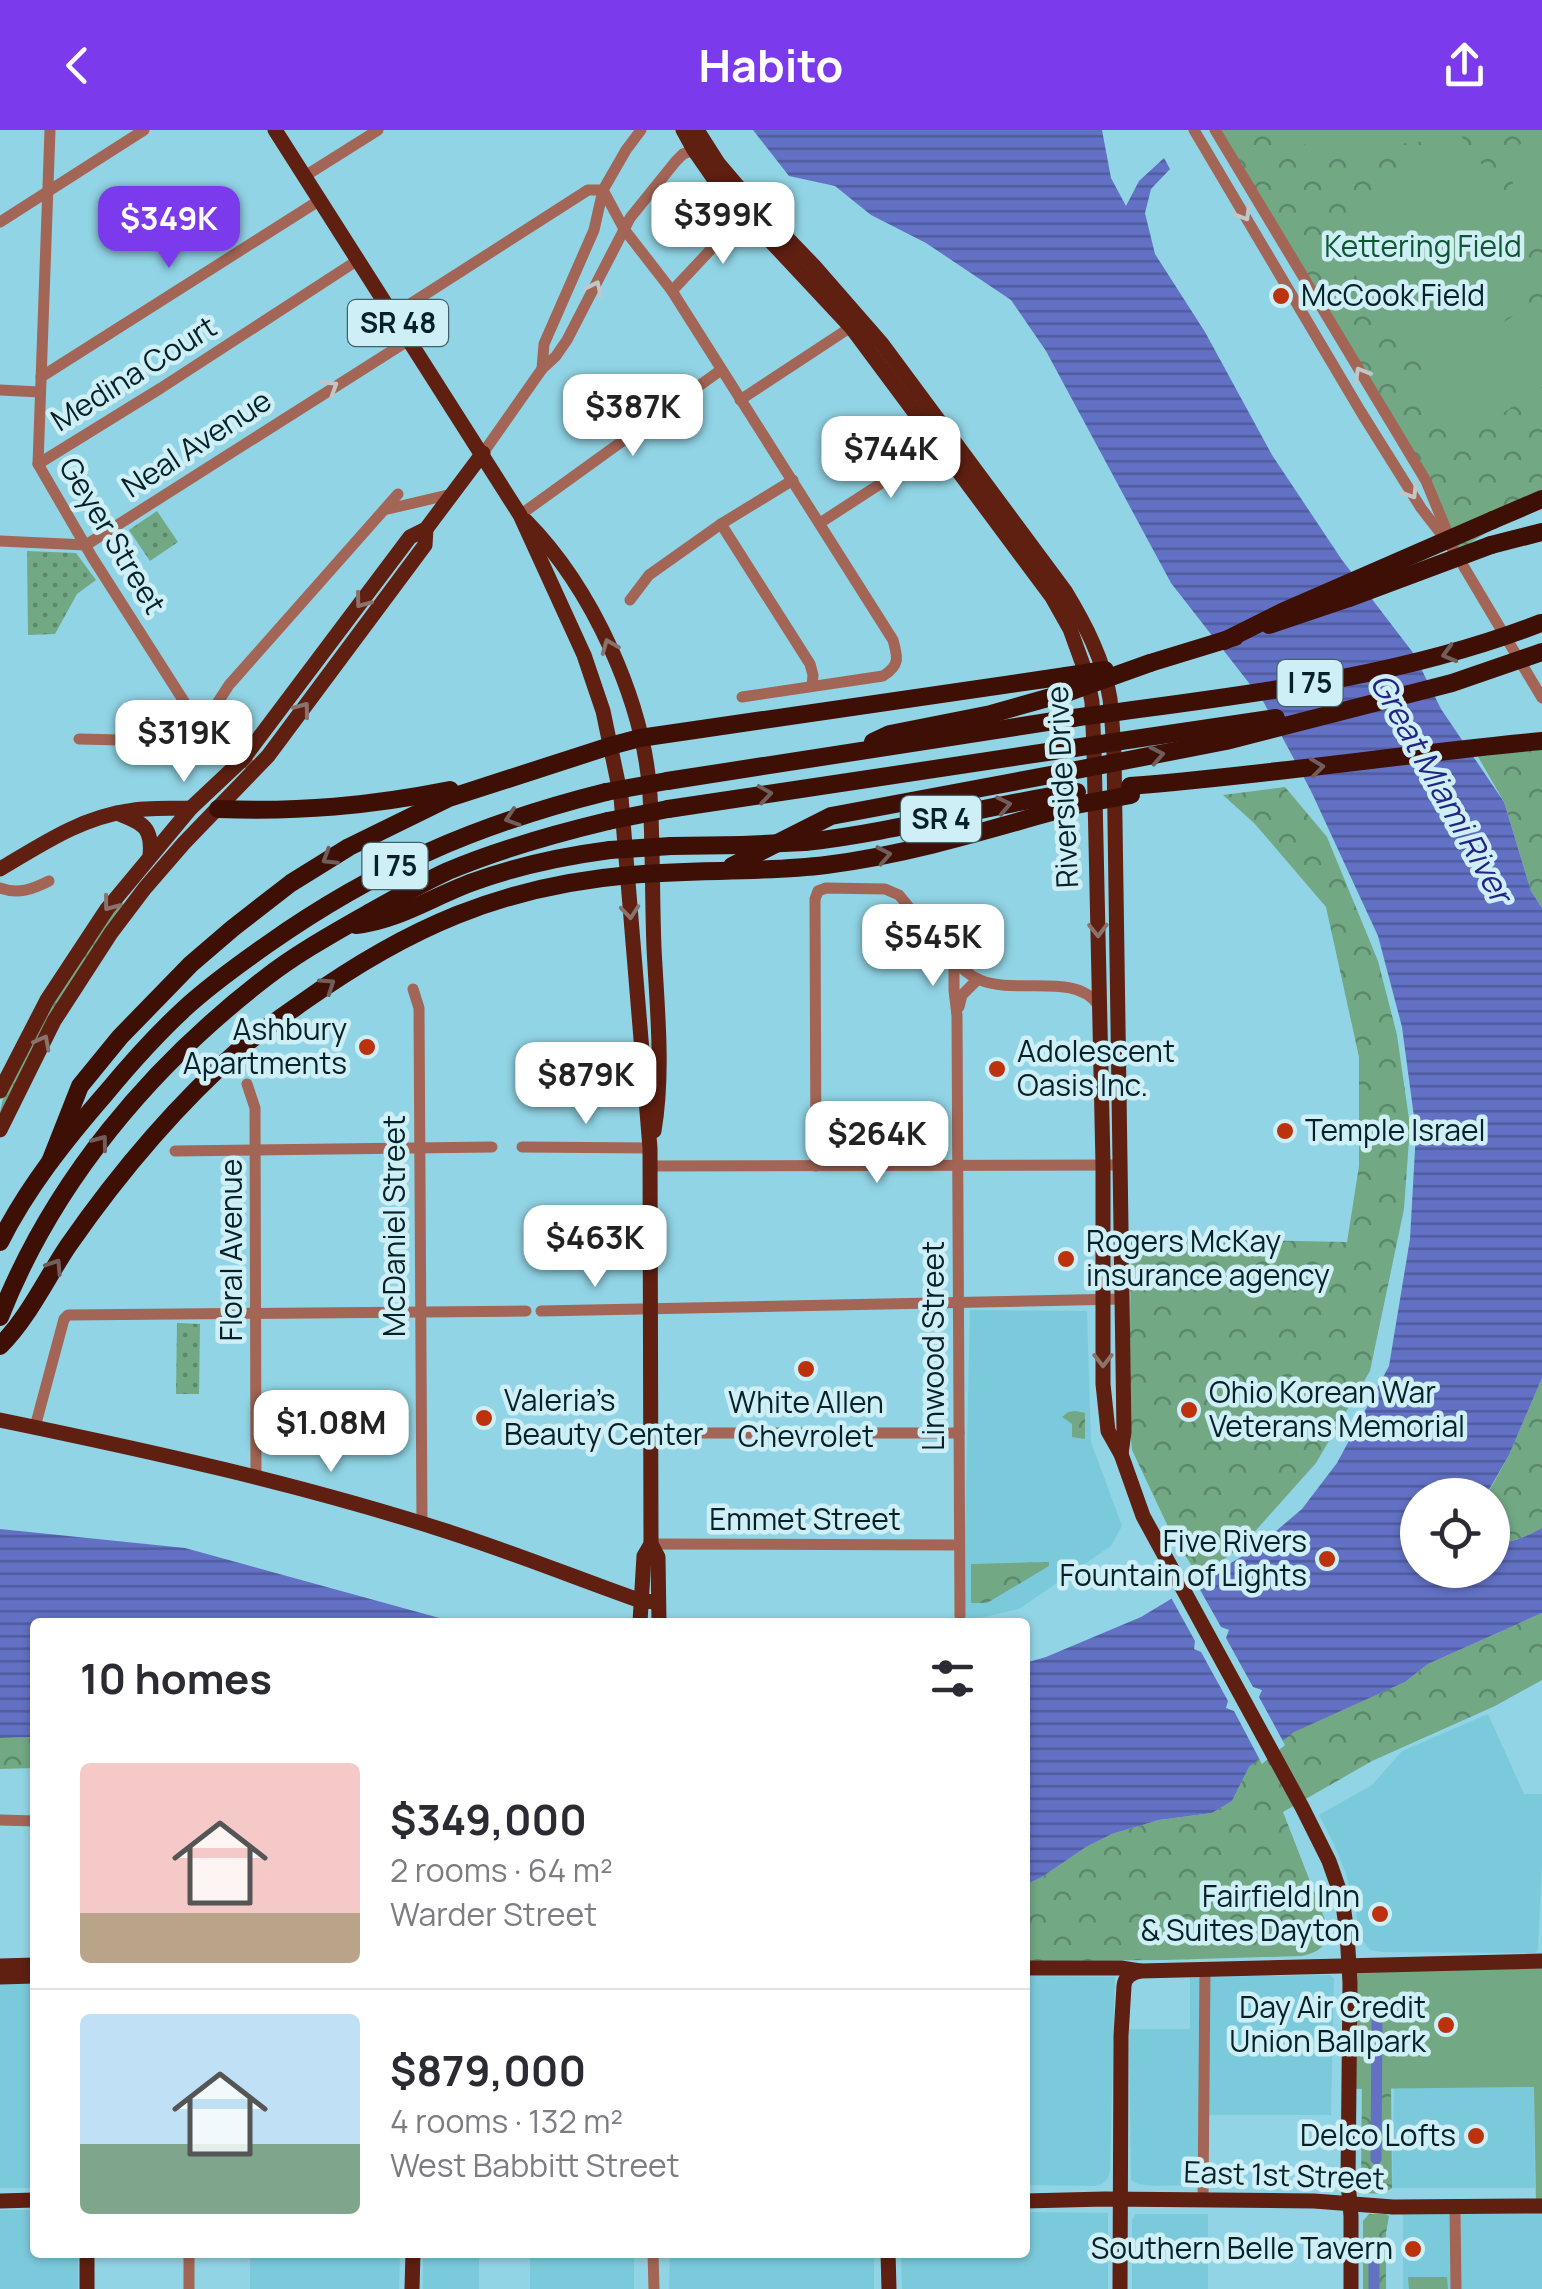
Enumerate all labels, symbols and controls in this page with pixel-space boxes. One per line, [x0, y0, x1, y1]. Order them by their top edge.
text: Habito [699, 34, 843, 96]
icon: back [50, 38, 105, 93]
icon: share [1437, 38, 1492, 93]
pin: $399K [653, 182, 793, 267]
pin: $349K [99, 186, 239, 271]
text: $399K [673, 192, 773, 236]
text: $349K [120, 196, 218, 240]
one-way arrow [1232, 203, 1251, 221]
park label: Kettering Field [1324, 225, 1522, 266]
place label: McCook Field [1301, 274, 1485, 315]
one-way arrow [583, 280, 603, 298]
marker: McCook Field [1270, 285, 1292, 307]
road number: SR 48 [348, 300, 448, 346]
street label: Medina Court [43, 306, 224, 440]
one-way arrow [1354, 367, 1373, 385]
pin: $387K [563, 374, 703, 459]
street label: Neal Avenue [114, 379, 279, 506]
one-way arrow [320, 381, 338, 400]
text: $387K [585, 384, 681, 428]
pin: $744K [821, 416, 961, 501]
text: $744K [843, 426, 939, 470]
street label: Geyer Street [50, 449, 176, 621]
one-way arrow [1399, 481, 1418, 499]
one-way arrow [357, 590, 374, 608]
one-way arrow [601, 638, 621, 656]
one-way arrow [1441, 642, 1458, 663]
road number: I 75 [1278, 660, 1342, 706]
water label: Great Miami River [1361, 665, 1525, 914]
street label: Riverside Drive [1036, 685, 1087, 889]
pin: $319K [114, 700, 254, 785]
one-way arrow [292, 702, 309, 720]
text: $319K [137, 710, 231, 754]
one-way arrow [1148, 745, 1165, 766]
one-way arrow [1309, 757, 1325, 778]
one-way arrow [756, 784, 773, 805]
road number: SR 4 [901, 796, 981, 842]
one-way arrow [995, 796, 1012, 817]
one-way arrow [505, 807, 522, 827]
road number: I 75 [362, 843, 428, 889]
one-way arrow [322, 846, 340, 865]
one-way arrow [875, 846, 892, 867]
one-way arrow [105, 893, 122, 911]
one-way arrow [618, 904, 640, 920]
pin: $545K [863, 904, 1003, 989]
text: $545K [884, 914, 982, 958]
one-way arrow [1087, 923, 1108, 939]
one-way arrow [318, 978, 336, 997]
place label: Ashbury Apartments [183, 1008, 347, 1083]
place label: Adolescent Oasis Inc. [1017, 1030, 1175, 1105]
one-way arrow [31, 1035, 50, 1053]
marker: Ashbury Apartments [356, 1036, 378, 1058]
pin: $879K [516, 1042, 656, 1127]
text: $879K [537, 1052, 635, 1096]
marker: Adolescent Oasis Inc. [986, 1058, 1008, 1080]
pin: $264K [807, 1101, 947, 1186]
place label: Temple Israel [1305, 1109, 1486, 1150]
text: $264K [827, 1111, 927, 1155]
street label: McDaniel Street [373, 1115, 414, 1337]
marker: Temple Israel [1274, 1120, 1296, 1142]
one-way arrow [89, 1135, 106, 1153]
street label: Floral Avenue [210, 1159, 251, 1341]
pin: $463K [525, 1205, 665, 1290]
text: $463K [546, 1215, 644, 1259]
place label: Rogers McKay insurance agency [1086, 1220, 1330, 1295]
street label: Linwood Street [912, 1241, 953, 1451]
marker: Rogers McKay insurance agency [1055, 1248, 1077, 1270]
one-way arrow [43, 1259, 62, 1277]
one-way arrow [1092, 1353, 1113, 1369]
marker: White Allen Chevrolet [795, 1358, 817, 1380]
place label: Ohio Korean War Veterans Memorial [1209, 1371, 1465, 1446]
place label: Valeria’s Beauty Center [504, 1379, 704, 1454]
place label: White Allen Chevrolet [728, 1381, 884, 1456]
pin: $1.08M [250, 1390, 412, 1475]
marker: Ohio Korean War Veterans Memorial [1178, 1399, 1200, 1421]
text: $1.08M [276, 1400, 386, 1444]
marker: Valeria’s Beauty Center [473, 1407, 495, 1429]
map controls [1400, 1478, 1510, 1588]
button: locate [1400, 1478, 1510, 1588]
street label: Emmet Street [709, 1498, 901, 1539]
place label: Five Rivers Fountain of Lights [1059, 1520, 1307, 1595]
marker: Five Rivers Fountain of Lights [1316, 1548, 1338, 1570]
text: 10 homes [80, 1649, 272, 1707]
icon: filters [925, 1651, 980, 1706]
text: $349,000 [390, 1790, 587, 1848]
icon: home [160, 1803, 280, 1923]
text: 2 rooms · 64 m² [390, 1848, 613, 1892]
place label: Fairfield Inn & Suites Dayton [1141, 1875, 1360, 1950]
text: Warder Street [390, 1892, 597, 1936]
marker: Fairfield Inn & Suites Dayton [1369, 1903, 1391, 1925]
place label: Day Air Credit Union Ballpark [1229, 1986, 1427, 2061]
marker: Day Air Credit Union Ballpark [1435, 2014, 1457, 2036]
text: $879,000 [390, 2041, 586, 2099]
icon: home [160, 2054, 280, 2174]
text: 4 rooms · 132 m² [390, 2099, 623, 2143]
place label: Delco Lofts [1300, 2114, 1456, 2155]
marker: Delco Lofts [1465, 2125, 1487, 2147]
text: West Babbitt Street [390, 2143, 680, 2187]
street label: East 1st Street [1183, 2151, 1385, 2198]
place label: Southern Belle Tavern [1091, 2227, 1393, 2268]
marker: Southern Belle Tavern [1402, 2238, 1424, 2260]

